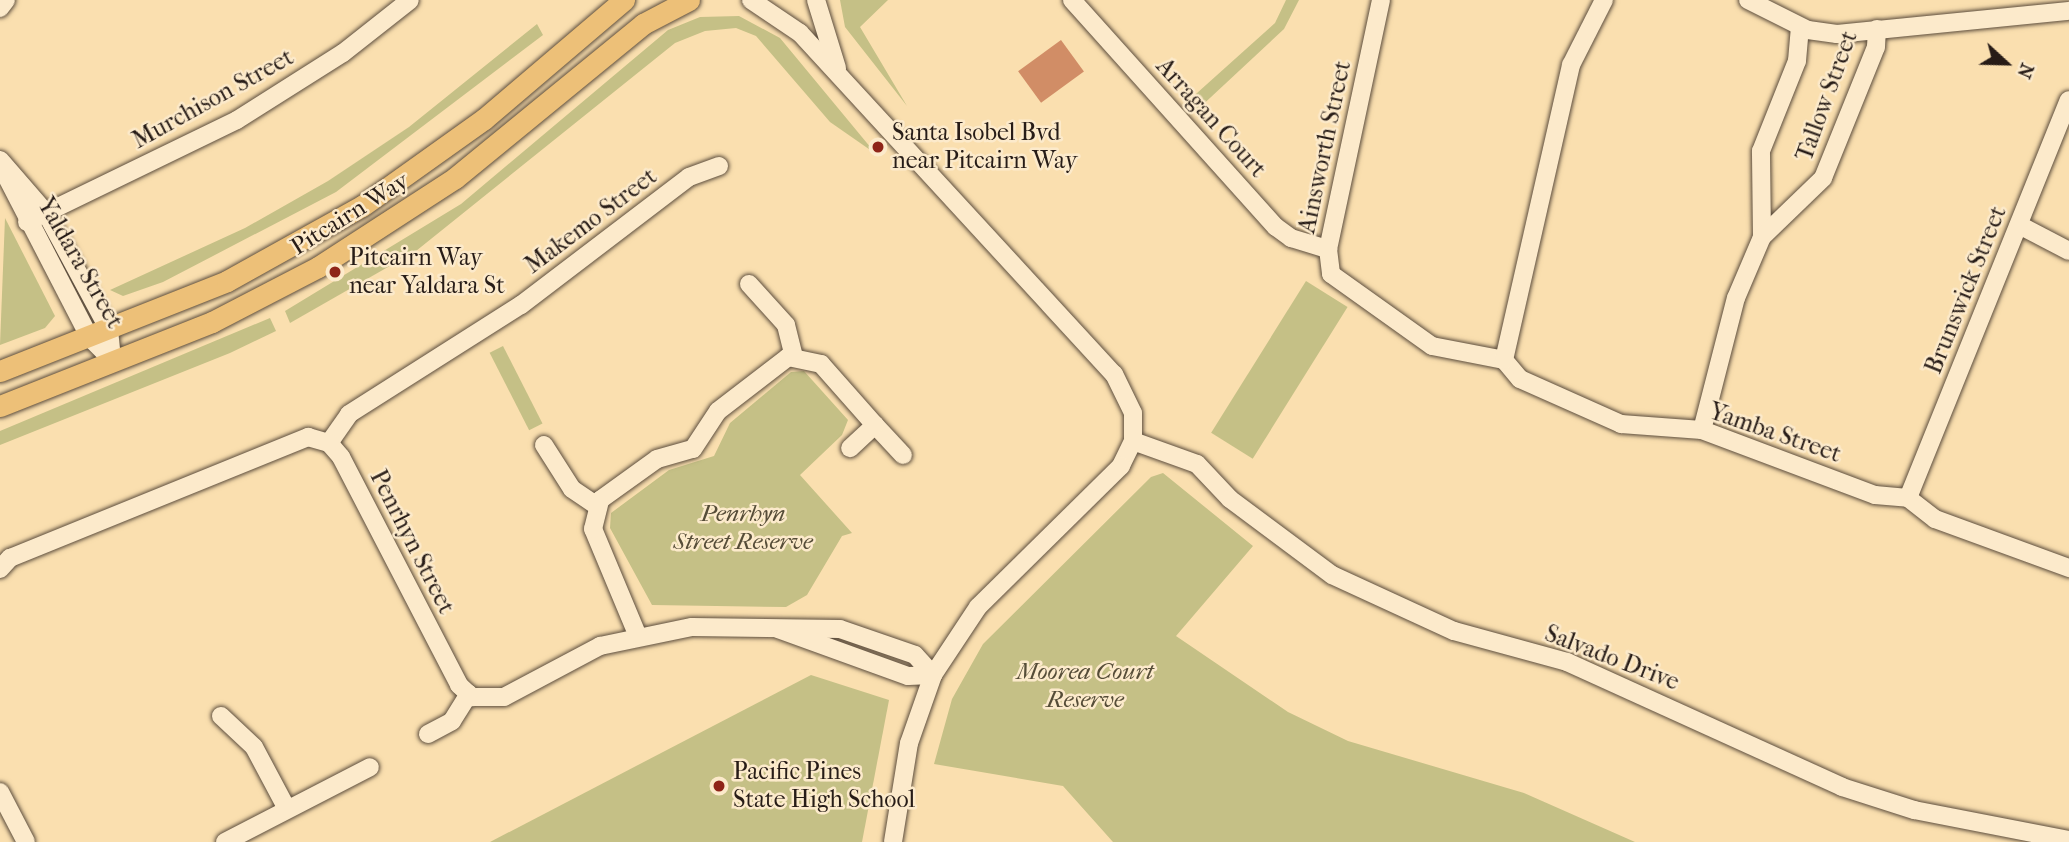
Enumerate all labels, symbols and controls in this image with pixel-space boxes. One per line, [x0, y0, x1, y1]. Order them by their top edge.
street label: Tallow Street [1790, 27, 1864, 165]
north arrow [1971, 28, 2041, 98]
street label: Murchison Street [127, 43, 299, 155]
street label: Arragan Court [1150, 52, 1272, 184]
street label: Ainsworth Street [1293, 58, 1357, 236]
text: N [2013, 60, 2038, 82]
place label: Santa Isobel Bvd near Pitcairn Way [892, 119, 1078, 175]
marker: Santa Isobel Bvd near Pitcairn Way [870, 139, 886, 155]
street label: Makemo Street [519, 162, 663, 280]
street label: Pitcairn Way [286, 166, 414, 262]
street label: Yaldara Street [31, 193, 129, 333]
street label: Brunswick Street [1919, 202, 2013, 378]
place label: Pitcairn Way near Yaldara St [349, 244, 505, 300]
marker: Pitcairn Way near Yaldara St [327, 264, 343, 280]
street label: Yamba Street [1705, 397, 1845, 469]
street label: Penrhyn Street [363, 465, 461, 619]
park label: Penrhyn Street Reserve [673, 500, 813, 556]
street label: Salvado Drive [1541, 619, 1683, 697]
park label: Moorea Court Reserve [1017, 658, 1153, 714]
place label: Pacific Pines State High School [733, 758, 915, 814]
marker: Pacific Pines State High School [711, 778, 727, 794]

